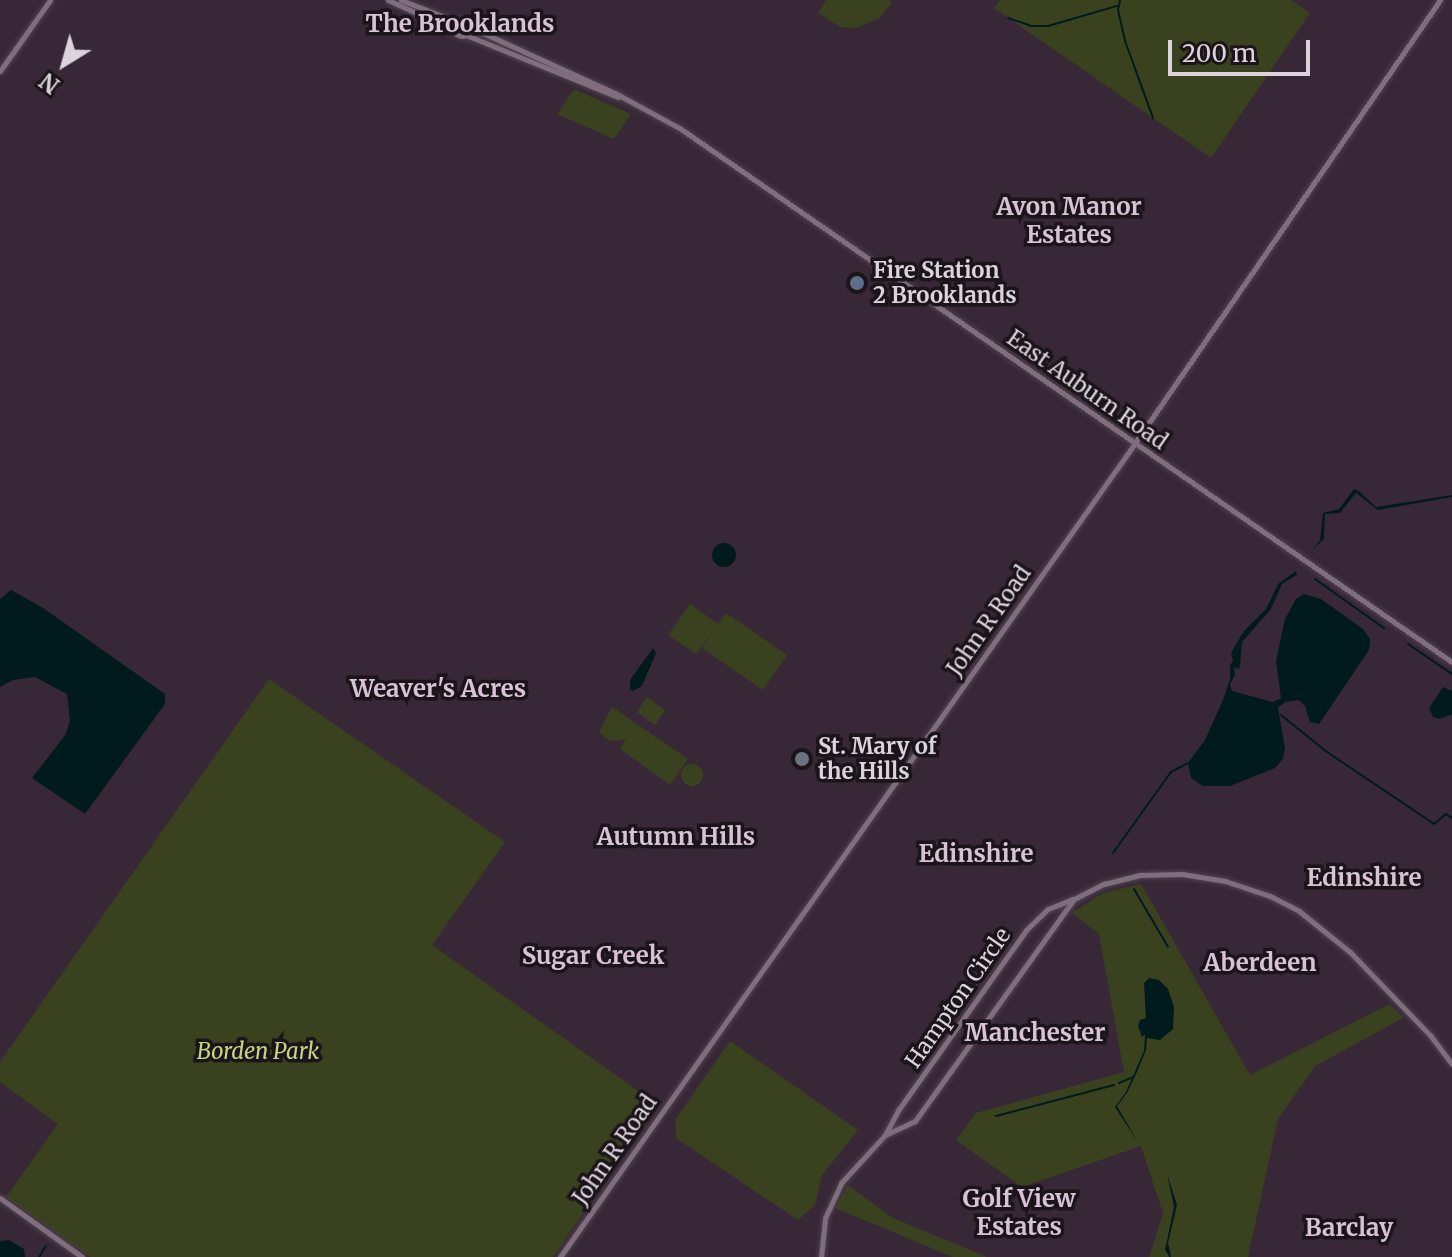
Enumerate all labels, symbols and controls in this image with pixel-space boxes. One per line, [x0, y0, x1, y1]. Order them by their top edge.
district label: The Brooklands [366, 10, 554, 38]
north arrow [24, 24, 104, 104]
scale bar [1172, 24, 1314, 74]
text: 200 m [1182, 38, 1256, 69]
text: N [34, 67, 65, 100]
district label: Avon Manor Estates [996, 193, 1142, 249]
place label: Fire Station 2 Brooklands [873, 257, 1017, 308]
marker: Fire Station 2 Brooklands [848, 274, 866, 292]
street label: East Auburn Road [1002, 325, 1172, 455]
street label: John R Road [941, 561, 1037, 681]
district label: Weaver's Acres [350, 675, 526, 703]
place label: St. Mary of the Hills [818, 733, 937, 784]
marker: St. Mary of the Hills [793, 750, 811, 768]
district label: Autumn Hills [597, 823, 755, 851]
district label: Edinshire [919, 840, 1033, 868]
district label: Edinshire [1307, 864, 1421, 892]
street label: Hampton Circle [900, 923, 1016, 1073]
district label: Sugar Creek [522, 942, 664, 970]
district label: Aberdeen [1204, 949, 1316, 977]
district label: Manchester [965, 1019, 1105, 1047]
park label: Borden Park [197, 1039, 319, 1065]
street label: John R Road [567, 1090, 663, 1210]
district label: Golf View Estates [962, 1185, 1076, 1241]
district label: Barclay [1305, 1214, 1393, 1242]

